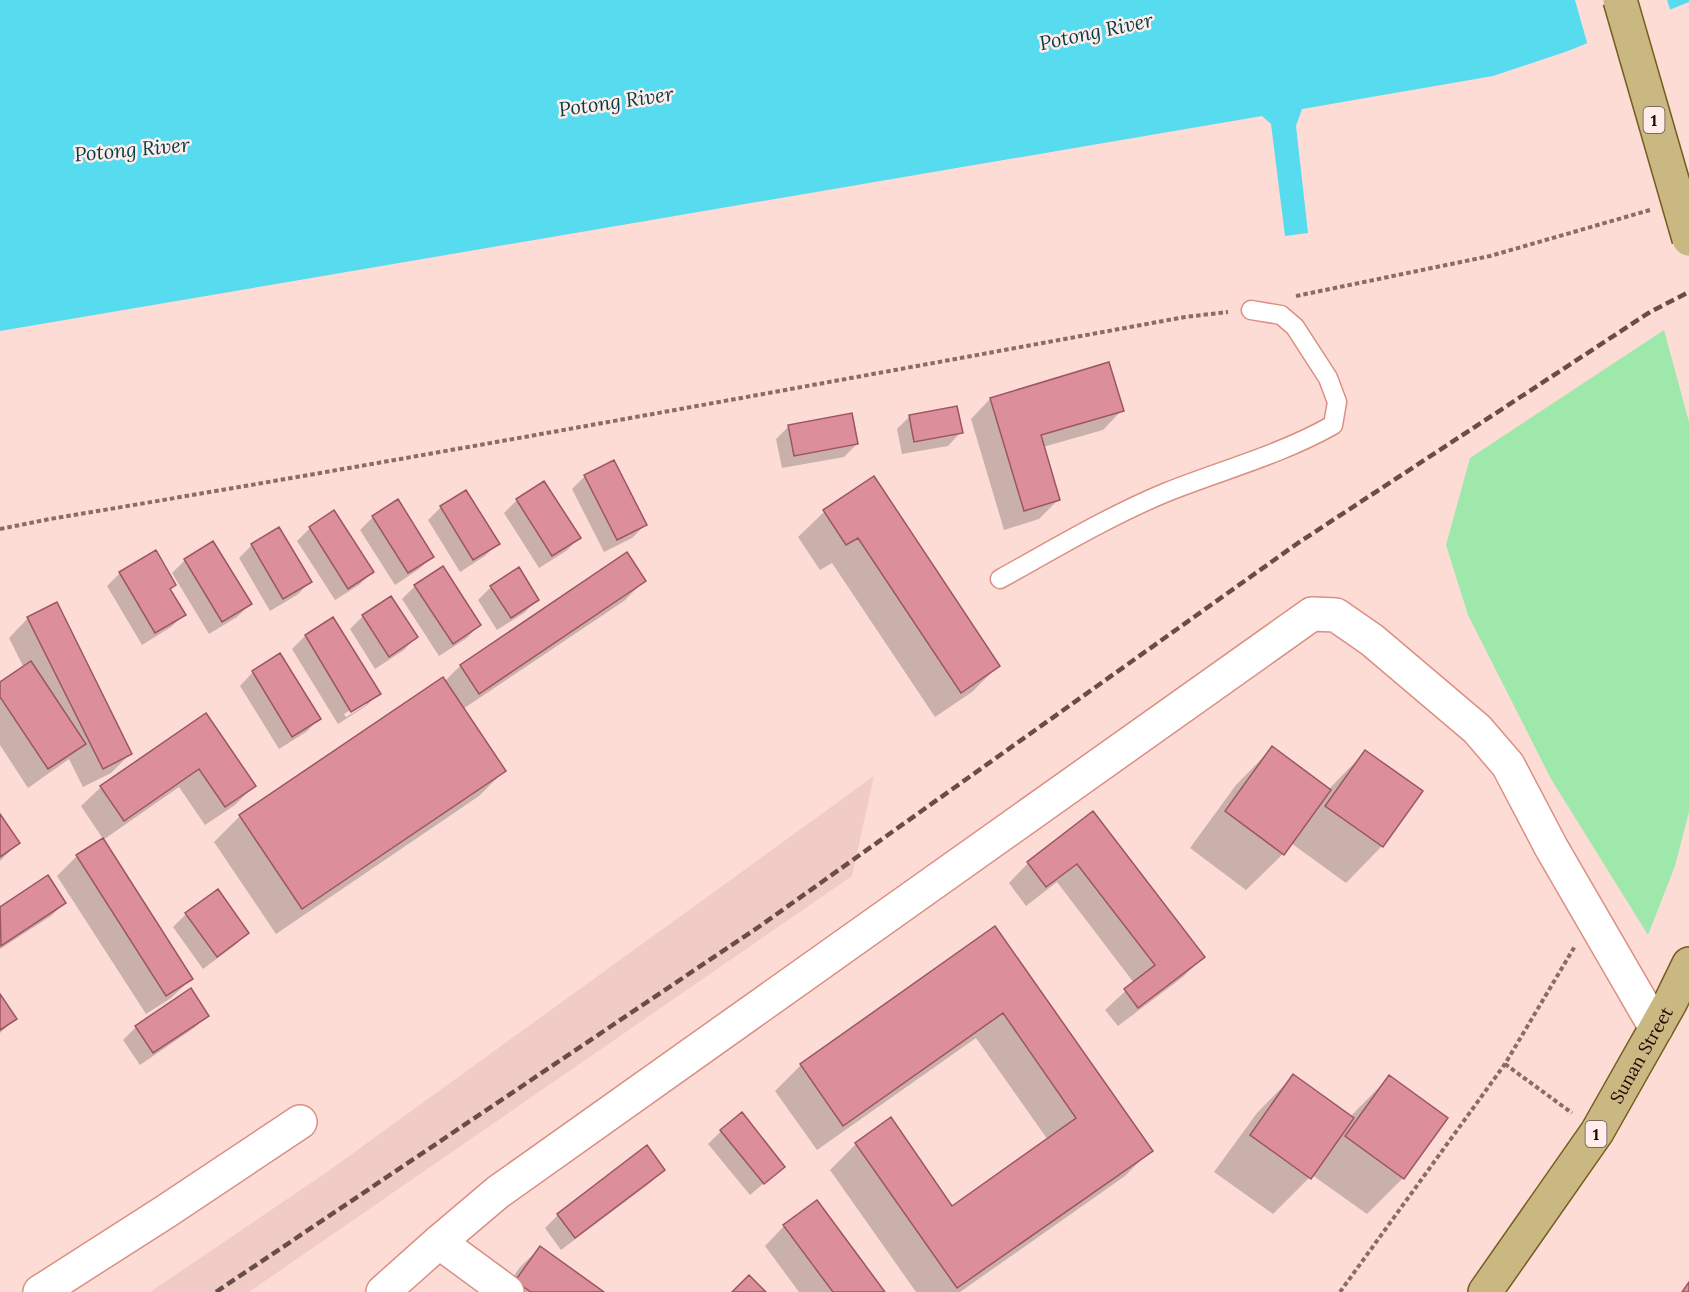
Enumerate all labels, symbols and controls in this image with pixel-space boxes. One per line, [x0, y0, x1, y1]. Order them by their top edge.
water label: Potong River [1037, 7, 1156, 55]
water label: Potong River [557, 80, 676, 121]
road number: 1 [1644, 107, 1664, 133]
water label: Potong River [73, 131, 192, 167]
street label: Sunan Street [1604, 1002, 1677, 1107]
road number: 1 [1586, 1121, 1606, 1147]

